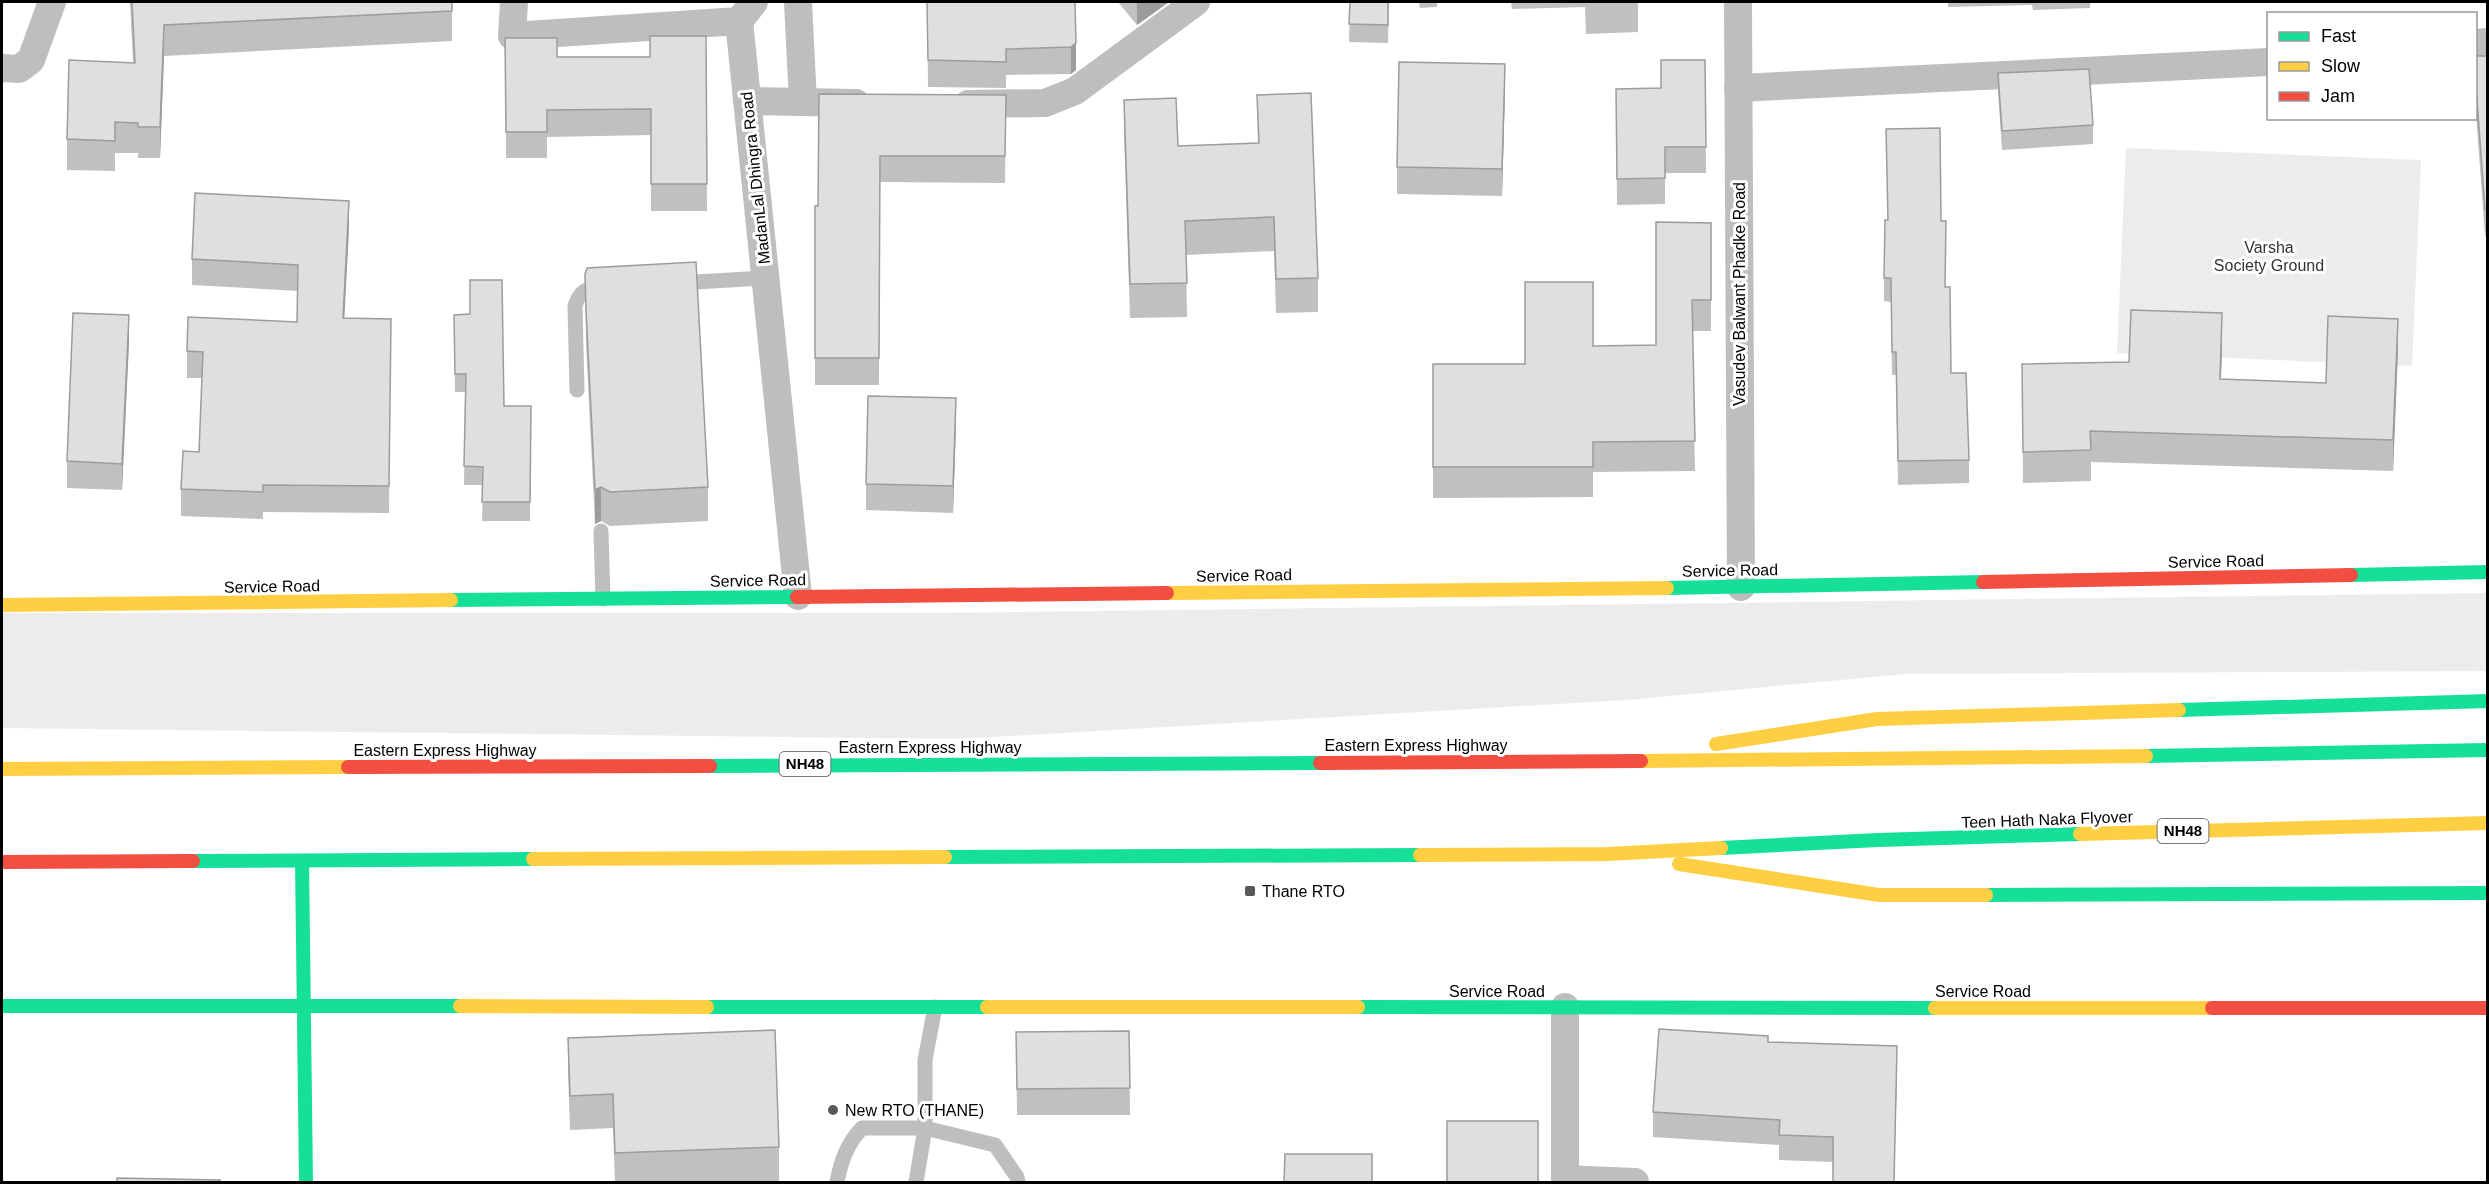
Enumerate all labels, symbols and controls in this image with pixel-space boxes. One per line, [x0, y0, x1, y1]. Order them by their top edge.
legend [2267, 12, 2477, 120]
text: Fast [2321, 26, 2356, 46]
text: Slow [2321, 56, 2361, 76]
text: Jam [2321, 86, 2355, 106]
street label: MadanLal Dhingra Road [738, 91, 773, 265]
street label: Vasudev Balwant Phadke Road [1731, 182, 1748, 406]
park label: Varsha Society Ground [2214, 239, 2324, 274]
street label: Service Road [2168, 552, 2264, 571]
street label: Service Road [1682, 561, 1778, 580]
street label: Service Road [1196, 566, 1292, 585]
street label: Service Road [710, 571, 806, 590]
street label: Service Road [224, 577, 320, 596]
street label: Eastern Express Highway [1324, 737, 1508, 754]
street label: Eastern Express Highway [838, 739, 1022, 756]
street label: Eastern Express Highway [353, 742, 537, 759]
road number: NH48 [780, 752, 830, 776]
street label: Teen Hath Naka Flyover [1961, 808, 2134, 831]
road number: NH48 [2158, 819, 2208, 843]
place label: Thane RTO [1262, 883, 1345, 900]
marker: Thane RTO [1243, 884, 1257, 898]
street label: Service Road [1449, 983, 1545, 1000]
street label: Service Road [1935, 983, 2031, 1000]
place label: New RTO (THANE) [845, 1102, 984, 1119]
marker: New RTO (THANE) [826, 1103, 840, 1117]

